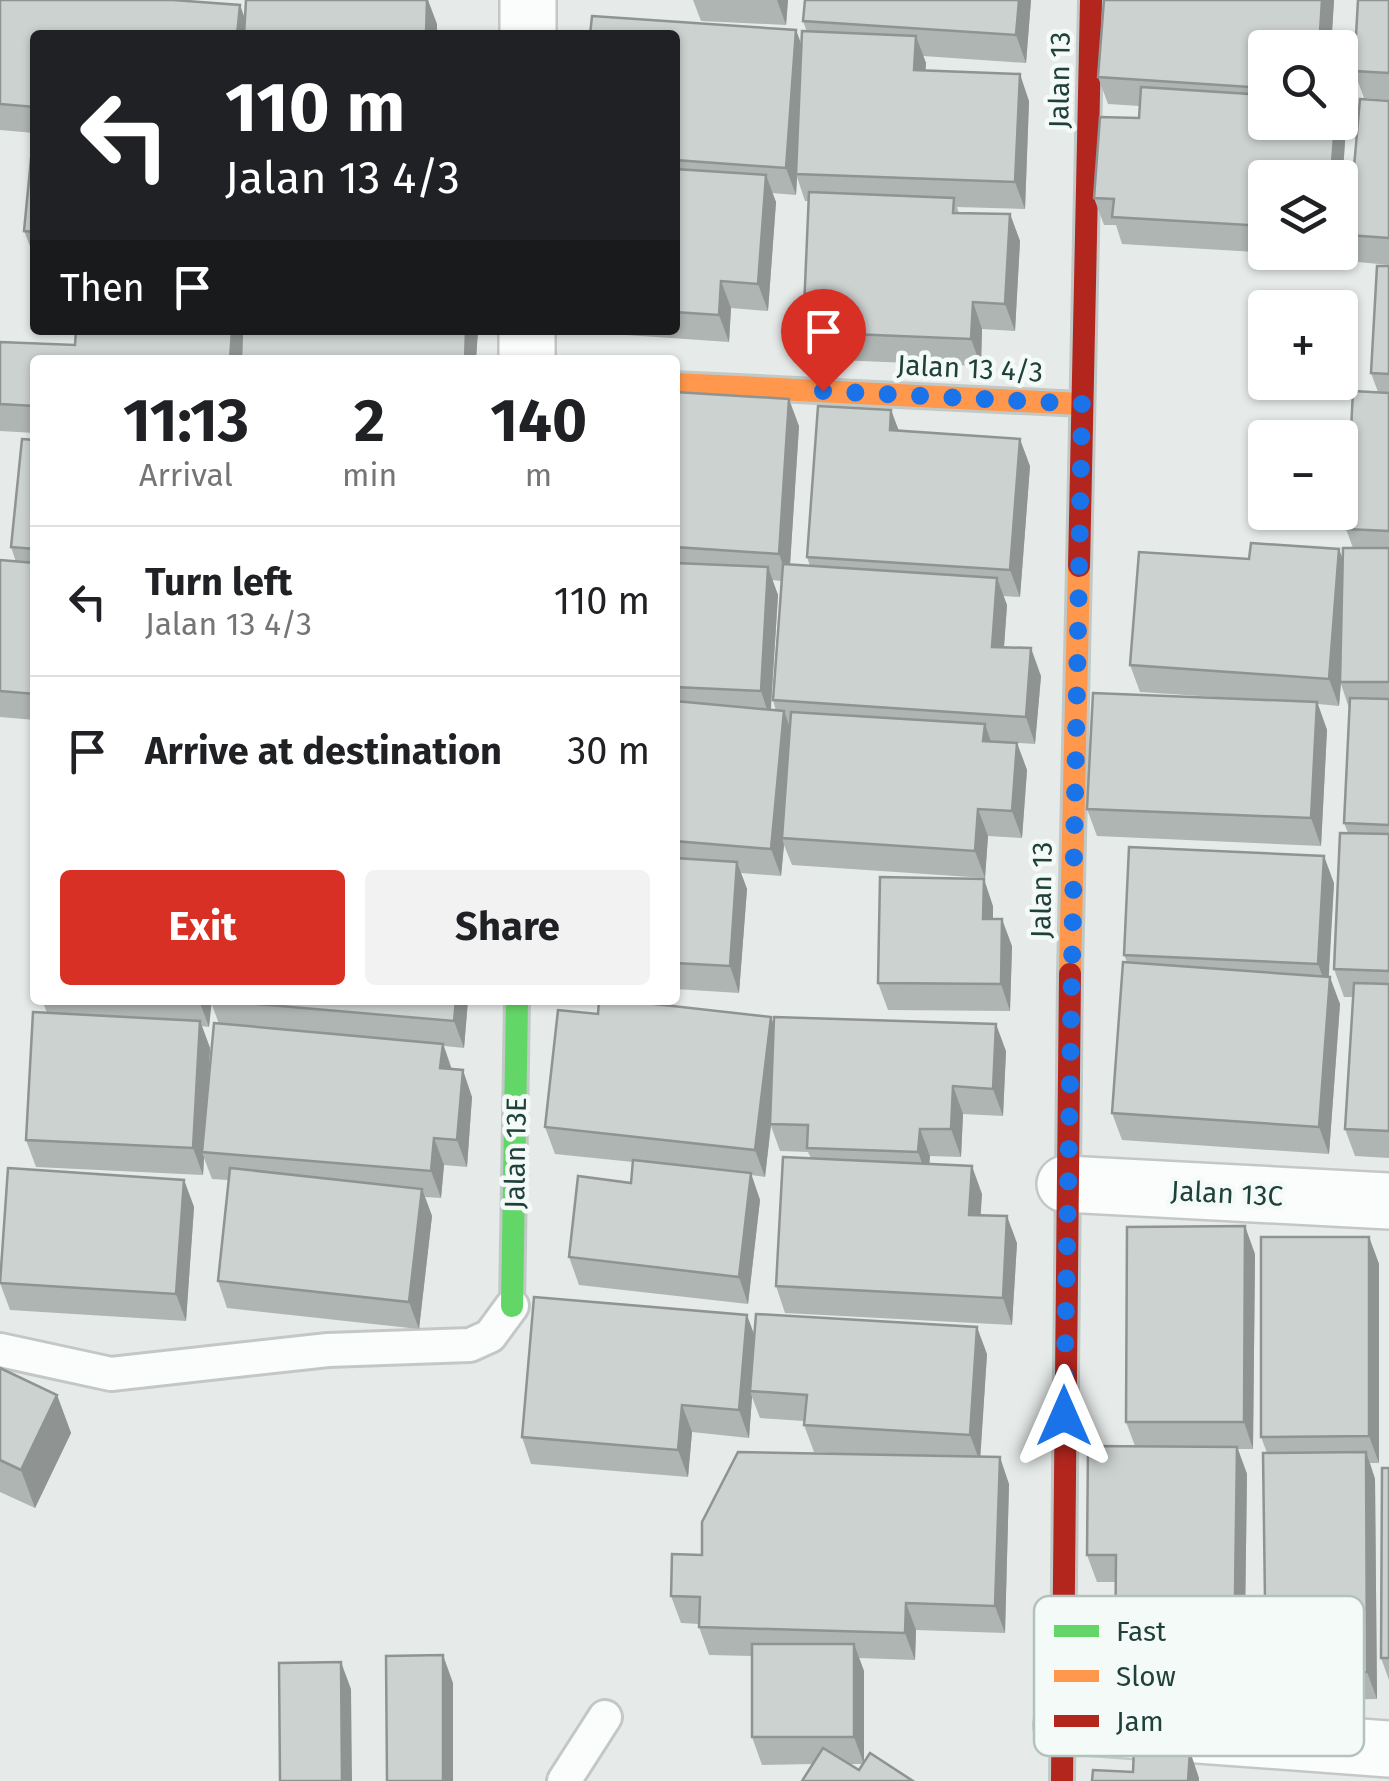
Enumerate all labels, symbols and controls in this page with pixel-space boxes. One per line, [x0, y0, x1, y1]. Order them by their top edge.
map controls [1248, 30, 1358, 530]
button: search [1248, 30, 1358, 140]
street label: Jalan 13 [1042, 31, 1077, 129]
text: 110 m [225, 66, 405, 150]
icon: left [60, 70, 190, 200]
text: Jalan 13 4/3 [225, 151, 460, 205]
button: layers [1248, 160, 1358, 270]
icon: arrive [165, 260, 220, 315]
text: Then [60, 265, 145, 311]
pin [781, 289, 866, 392]
button: + [1248, 290, 1358, 400]
icon: arrive [796, 304, 851, 359]
street label: Jalan 13 4/3 [896, 348, 1044, 389]
text: 11:13 [123, 385, 249, 457]
text: 2 [354, 385, 385, 457]
text: 140 [490, 385, 587, 457]
button: − [1248, 420, 1358, 530]
text: Arrival [139, 456, 233, 494]
text: min [342, 456, 397, 494]
text: m [525, 456, 552, 494]
text: Turn left [145, 559, 292, 605]
icon: left [60, 574, 115, 629]
text: 110 m [554, 578, 650, 624]
text: Jalan 13 4/3 [145, 605, 312, 643]
icon: arrive [60, 724, 115, 779]
text: Arrive at destination [145, 728, 502, 774]
text: 30 m [567, 728, 650, 774]
street label: Jalan 13 [1024, 841, 1059, 939]
button: Exit [60, 870, 345, 985]
button: Share [365, 870, 650, 985]
street label: Jalan 13E [498, 1097, 533, 1209]
street label: Jalan 13C [1170, 1174, 1284, 1213]
position arrow [1012, 1364, 1116, 1468]
legend [1034, 1596, 1364, 1756]
text: Fast [1116, 1615, 1167, 1648]
text: Slow [1116, 1660, 1176, 1693]
text: Jam [1116, 1705, 1164, 1738]

